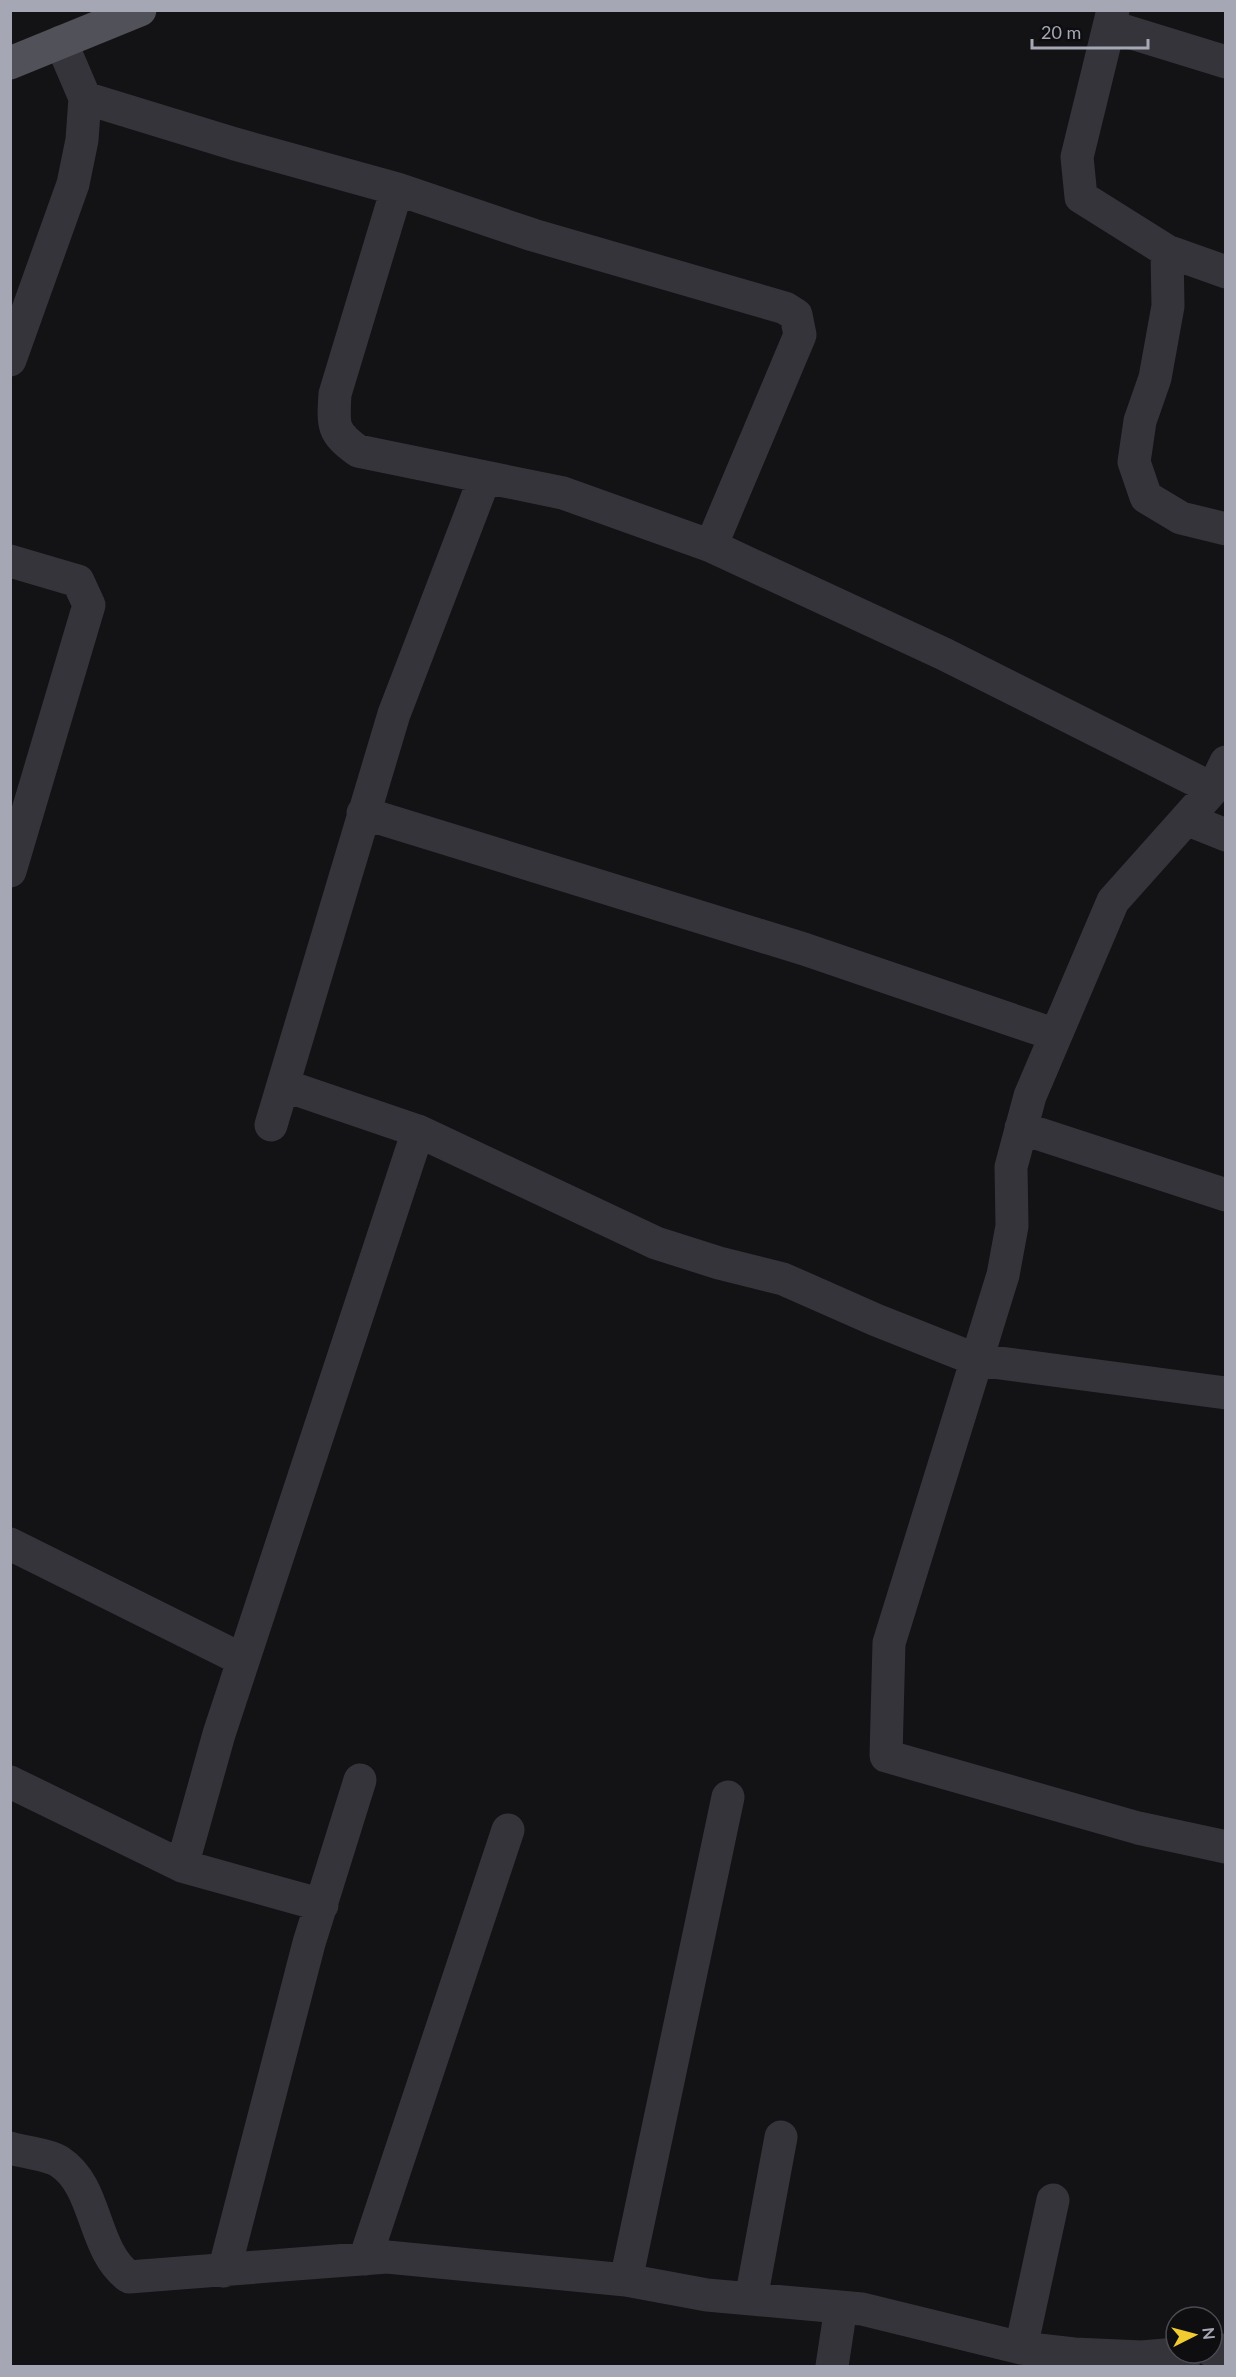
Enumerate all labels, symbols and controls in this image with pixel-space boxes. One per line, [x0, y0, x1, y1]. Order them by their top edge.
scale bar [1032, 12, 1148, 50]
text: 20 m [1041, 21, 1081, 43]
north arrow [1164, 2305, 1224, 2365]
text: N [1199, 2326, 1220, 2341]

